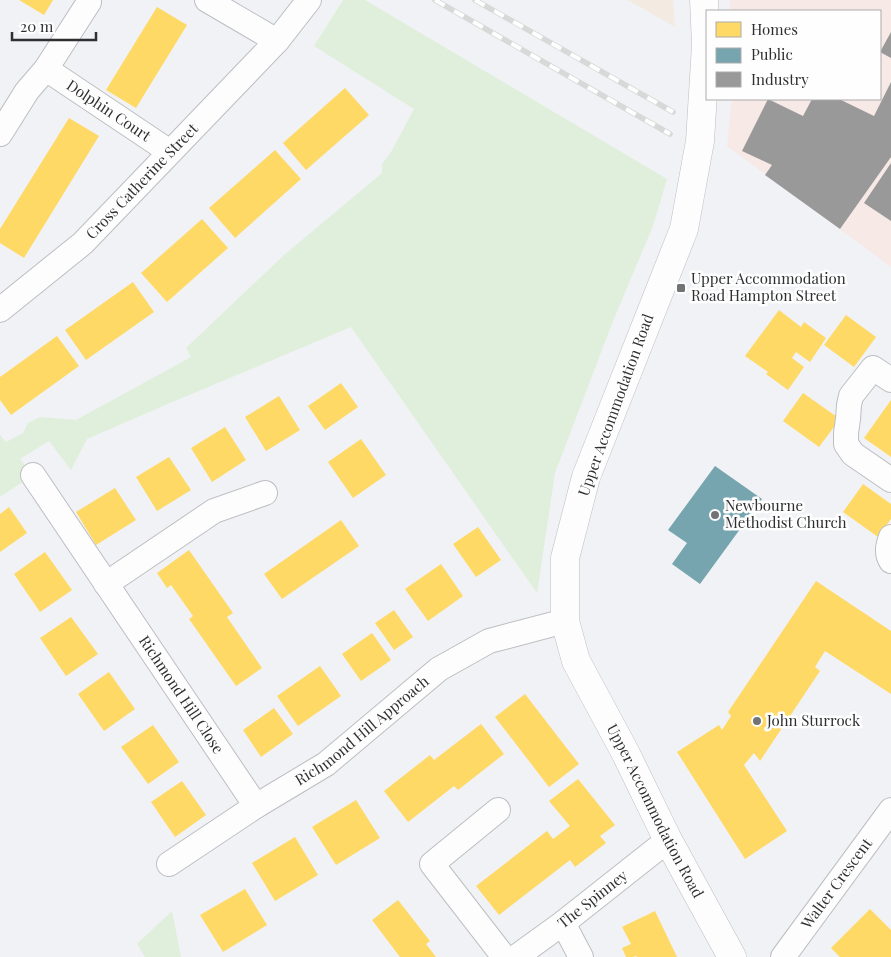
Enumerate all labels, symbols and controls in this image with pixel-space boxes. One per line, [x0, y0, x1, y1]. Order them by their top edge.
scale bar [12, 10, 96, 42]
legend [706, 10, 881, 100]
text: 20 m [20, 16, 54, 36]
text: Homes [751, 19, 798, 39]
text: Public [751, 44, 793, 64]
text: Industry [751, 69, 809, 89]
street label: Dolphin Court [63, 75, 156, 146]
street label: Cross Catherine Street [81, 118, 202, 243]
place label: Upper Accommodation Road Hampton Street [691, 268, 846, 305]
marker: Upper Accommodation Road Hampton Street [675, 282, 687, 294]
street label: Upper Accommodation Road [573, 310, 657, 499]
place label: Newbourne Methodist Church [725, 495, 847, 532]
marker: Newbourne Methodist Church [709, 509, 721, 521]
street label: Richmond Hill Close [135, 631, 229, 757]
street label: Richmond Hill Approach [291, 671, 433, 789]
place label: John Sturrock [766, 710, 861, 730]
marker: John Sturrock [751, 715, 763, 727]
street label: Upper Accommodation Road [603, 720, 709, 901]
street label: Walter Crescent [795, 833, 876, 933]
street label: The Spinney [553, 865, 632, 932]

